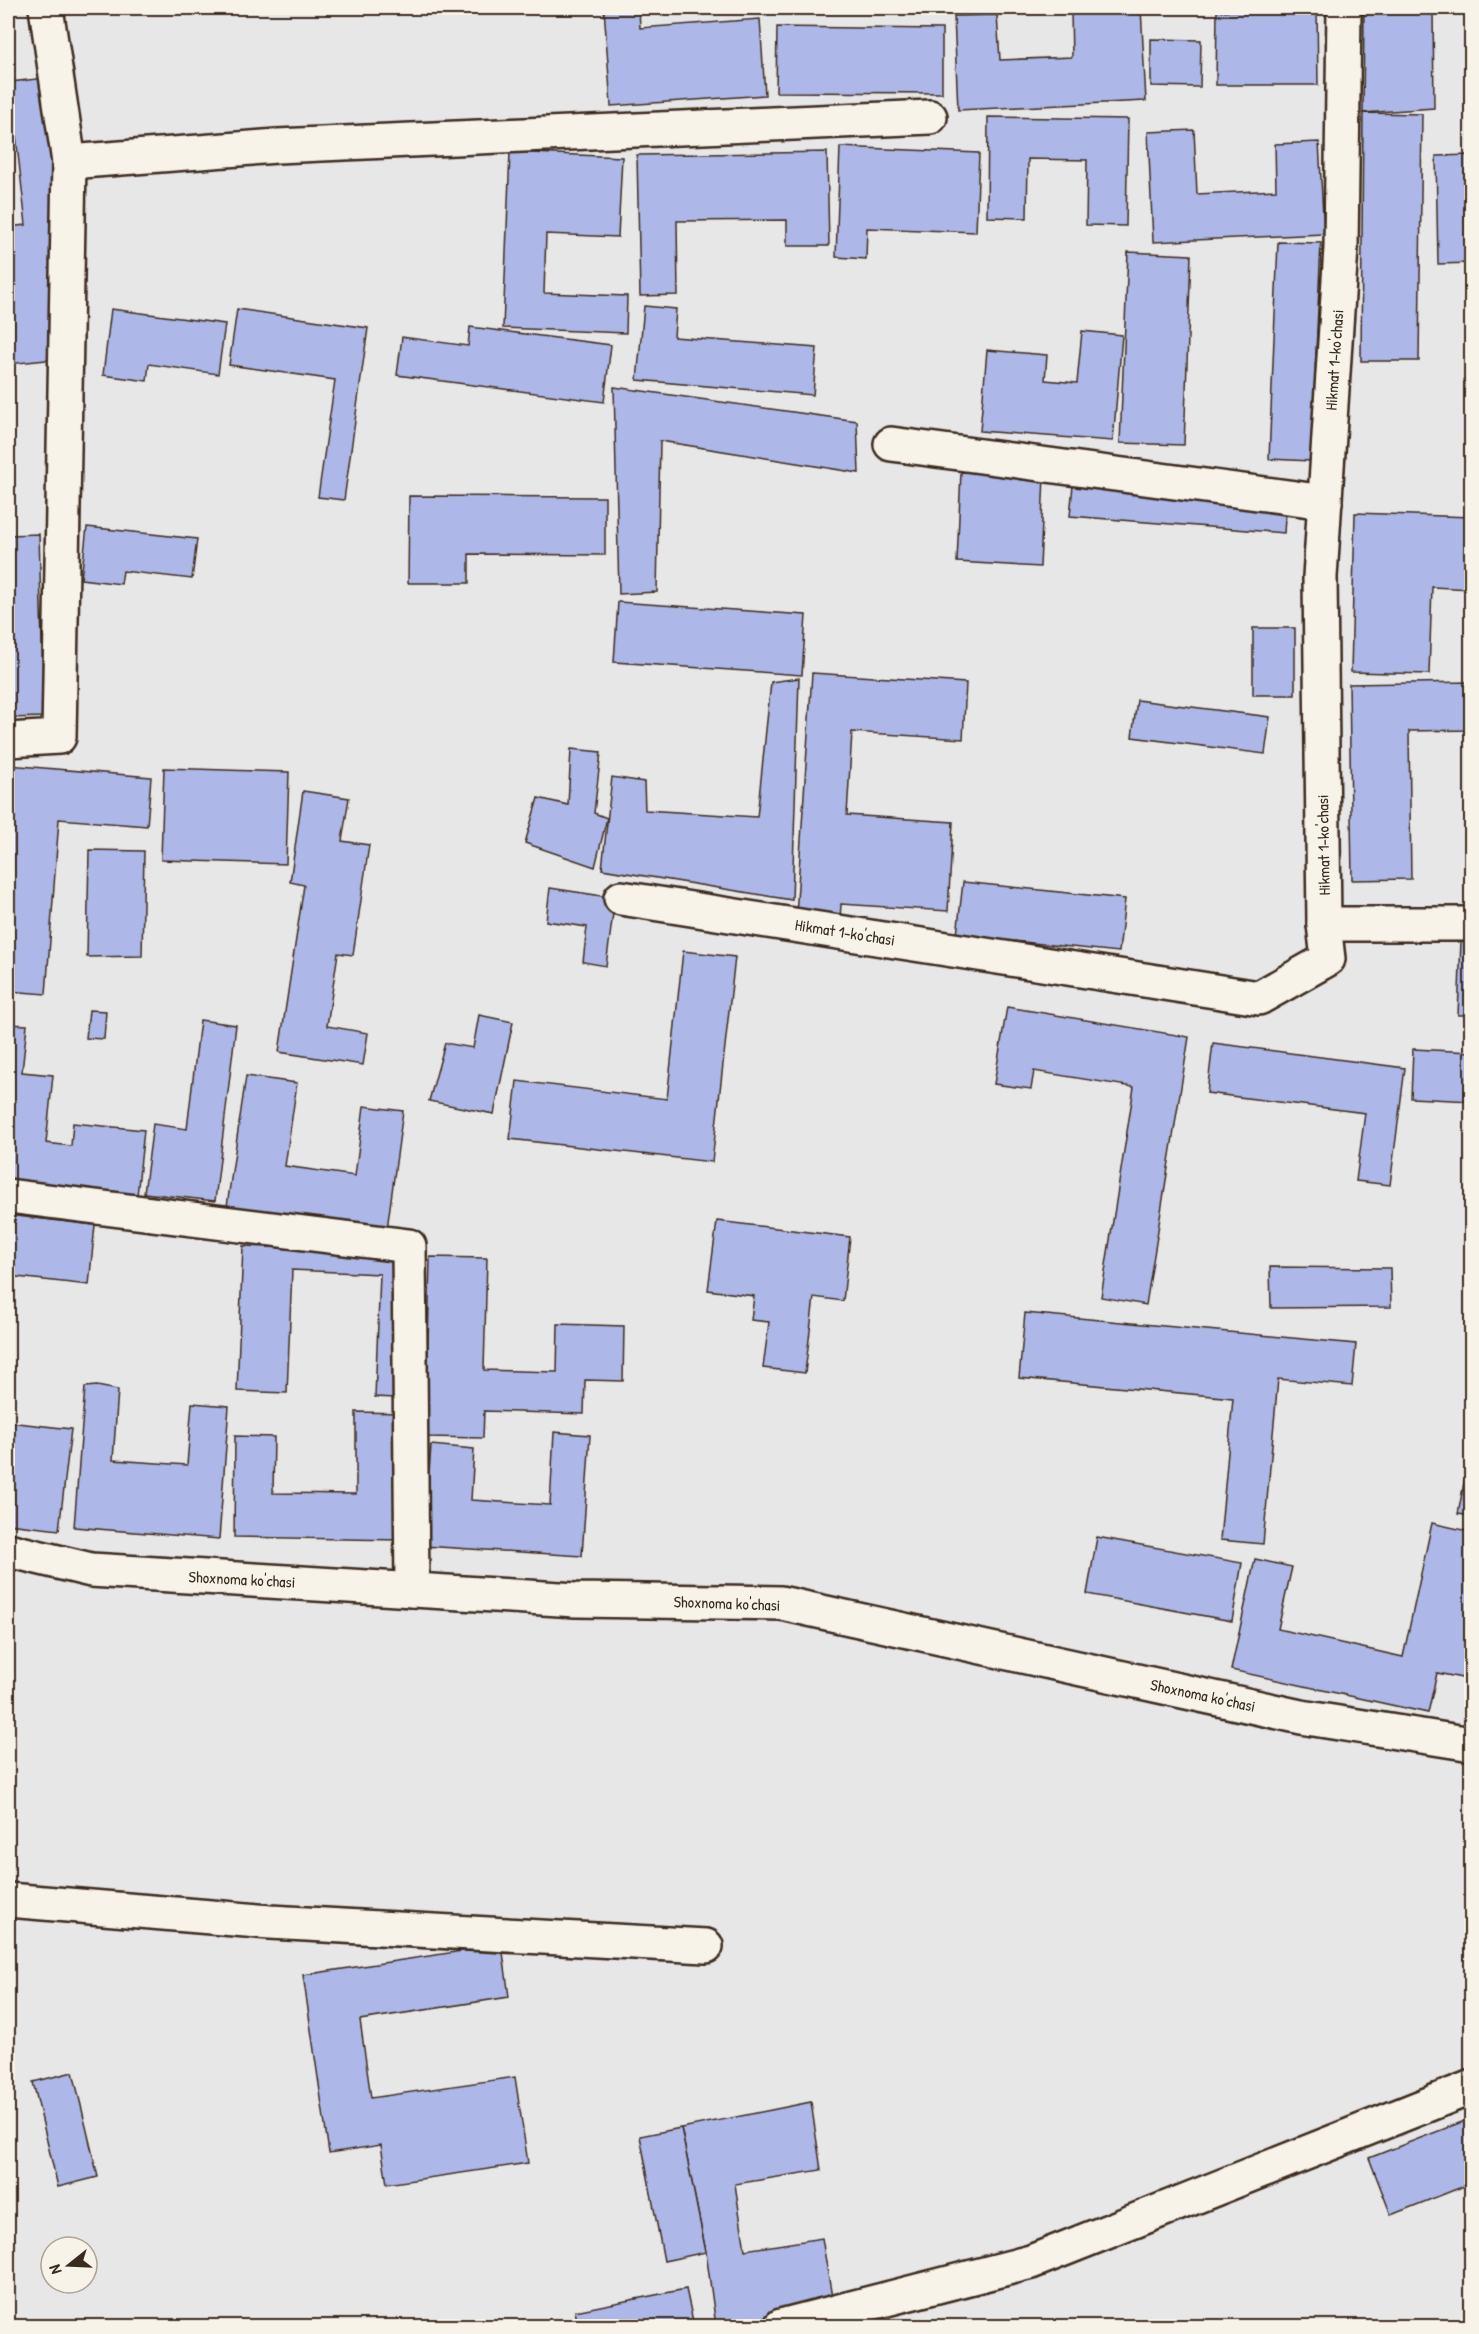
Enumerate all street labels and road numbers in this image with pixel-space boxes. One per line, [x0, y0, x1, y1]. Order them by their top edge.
street label: Hikmat 1-ko'chasi [1320, 309, 1348, 411]
street label: Hikmat 1-ko'chasi [1311, 794, 1335, 896]
street label: Hikmat 1-ko'chasi [793, 913, 897, 951]
street label: Shoxnoma ko'chasi [188, 1565, 296, 1593]
street label: Shoxnoma ko'chasi [673, 1590, 781, 1616]
street label: Shoxnoma ko'chasi [1148, 1673, 1258, 1717]

